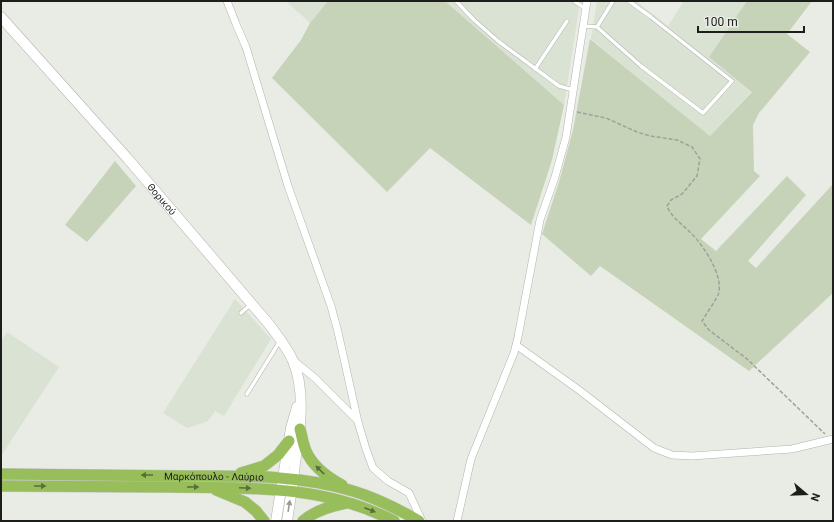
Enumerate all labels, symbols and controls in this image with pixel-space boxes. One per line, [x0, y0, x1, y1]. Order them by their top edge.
scale bar [698, 8, 804, 34]
text: 100 m [704, 15, 738, 29]
street label: Θορικού [146, 181, 179, 217]
one-way arrow [315, 465, 325, 475]
street label: Μαρκόπουλο - Λαύριο [164, 470, 264, 482]
one-way arrow [140, 472, 153, 478]
north arrow [786, 474, 826, 514]
one-way arrow [34, 483, 47, 489]
one-way arrow [187, 484, 199, 491]
one-way arrow [239, 485, 251, 492]
text: N [807, 491, 822, 503]
one-way arrow [286, 500, 292, 512]
one-way arrow [365, 508, 377, 514]

